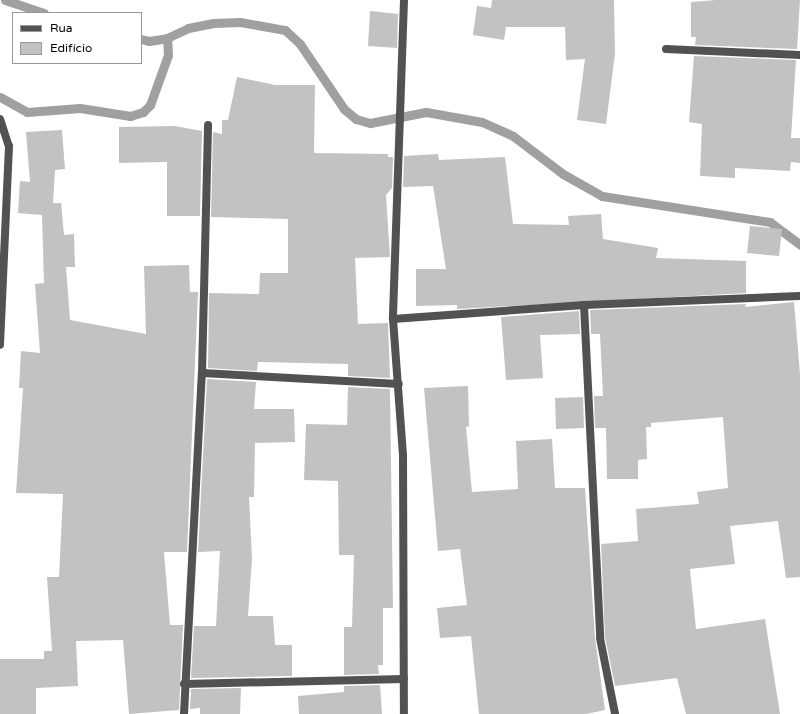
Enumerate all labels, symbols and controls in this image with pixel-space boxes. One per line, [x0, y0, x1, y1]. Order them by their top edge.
legend [12, 12, 142, 64]
text: Rua [50, 21, 73, 35]
text: Edifício [50, 41, 92, 55]

